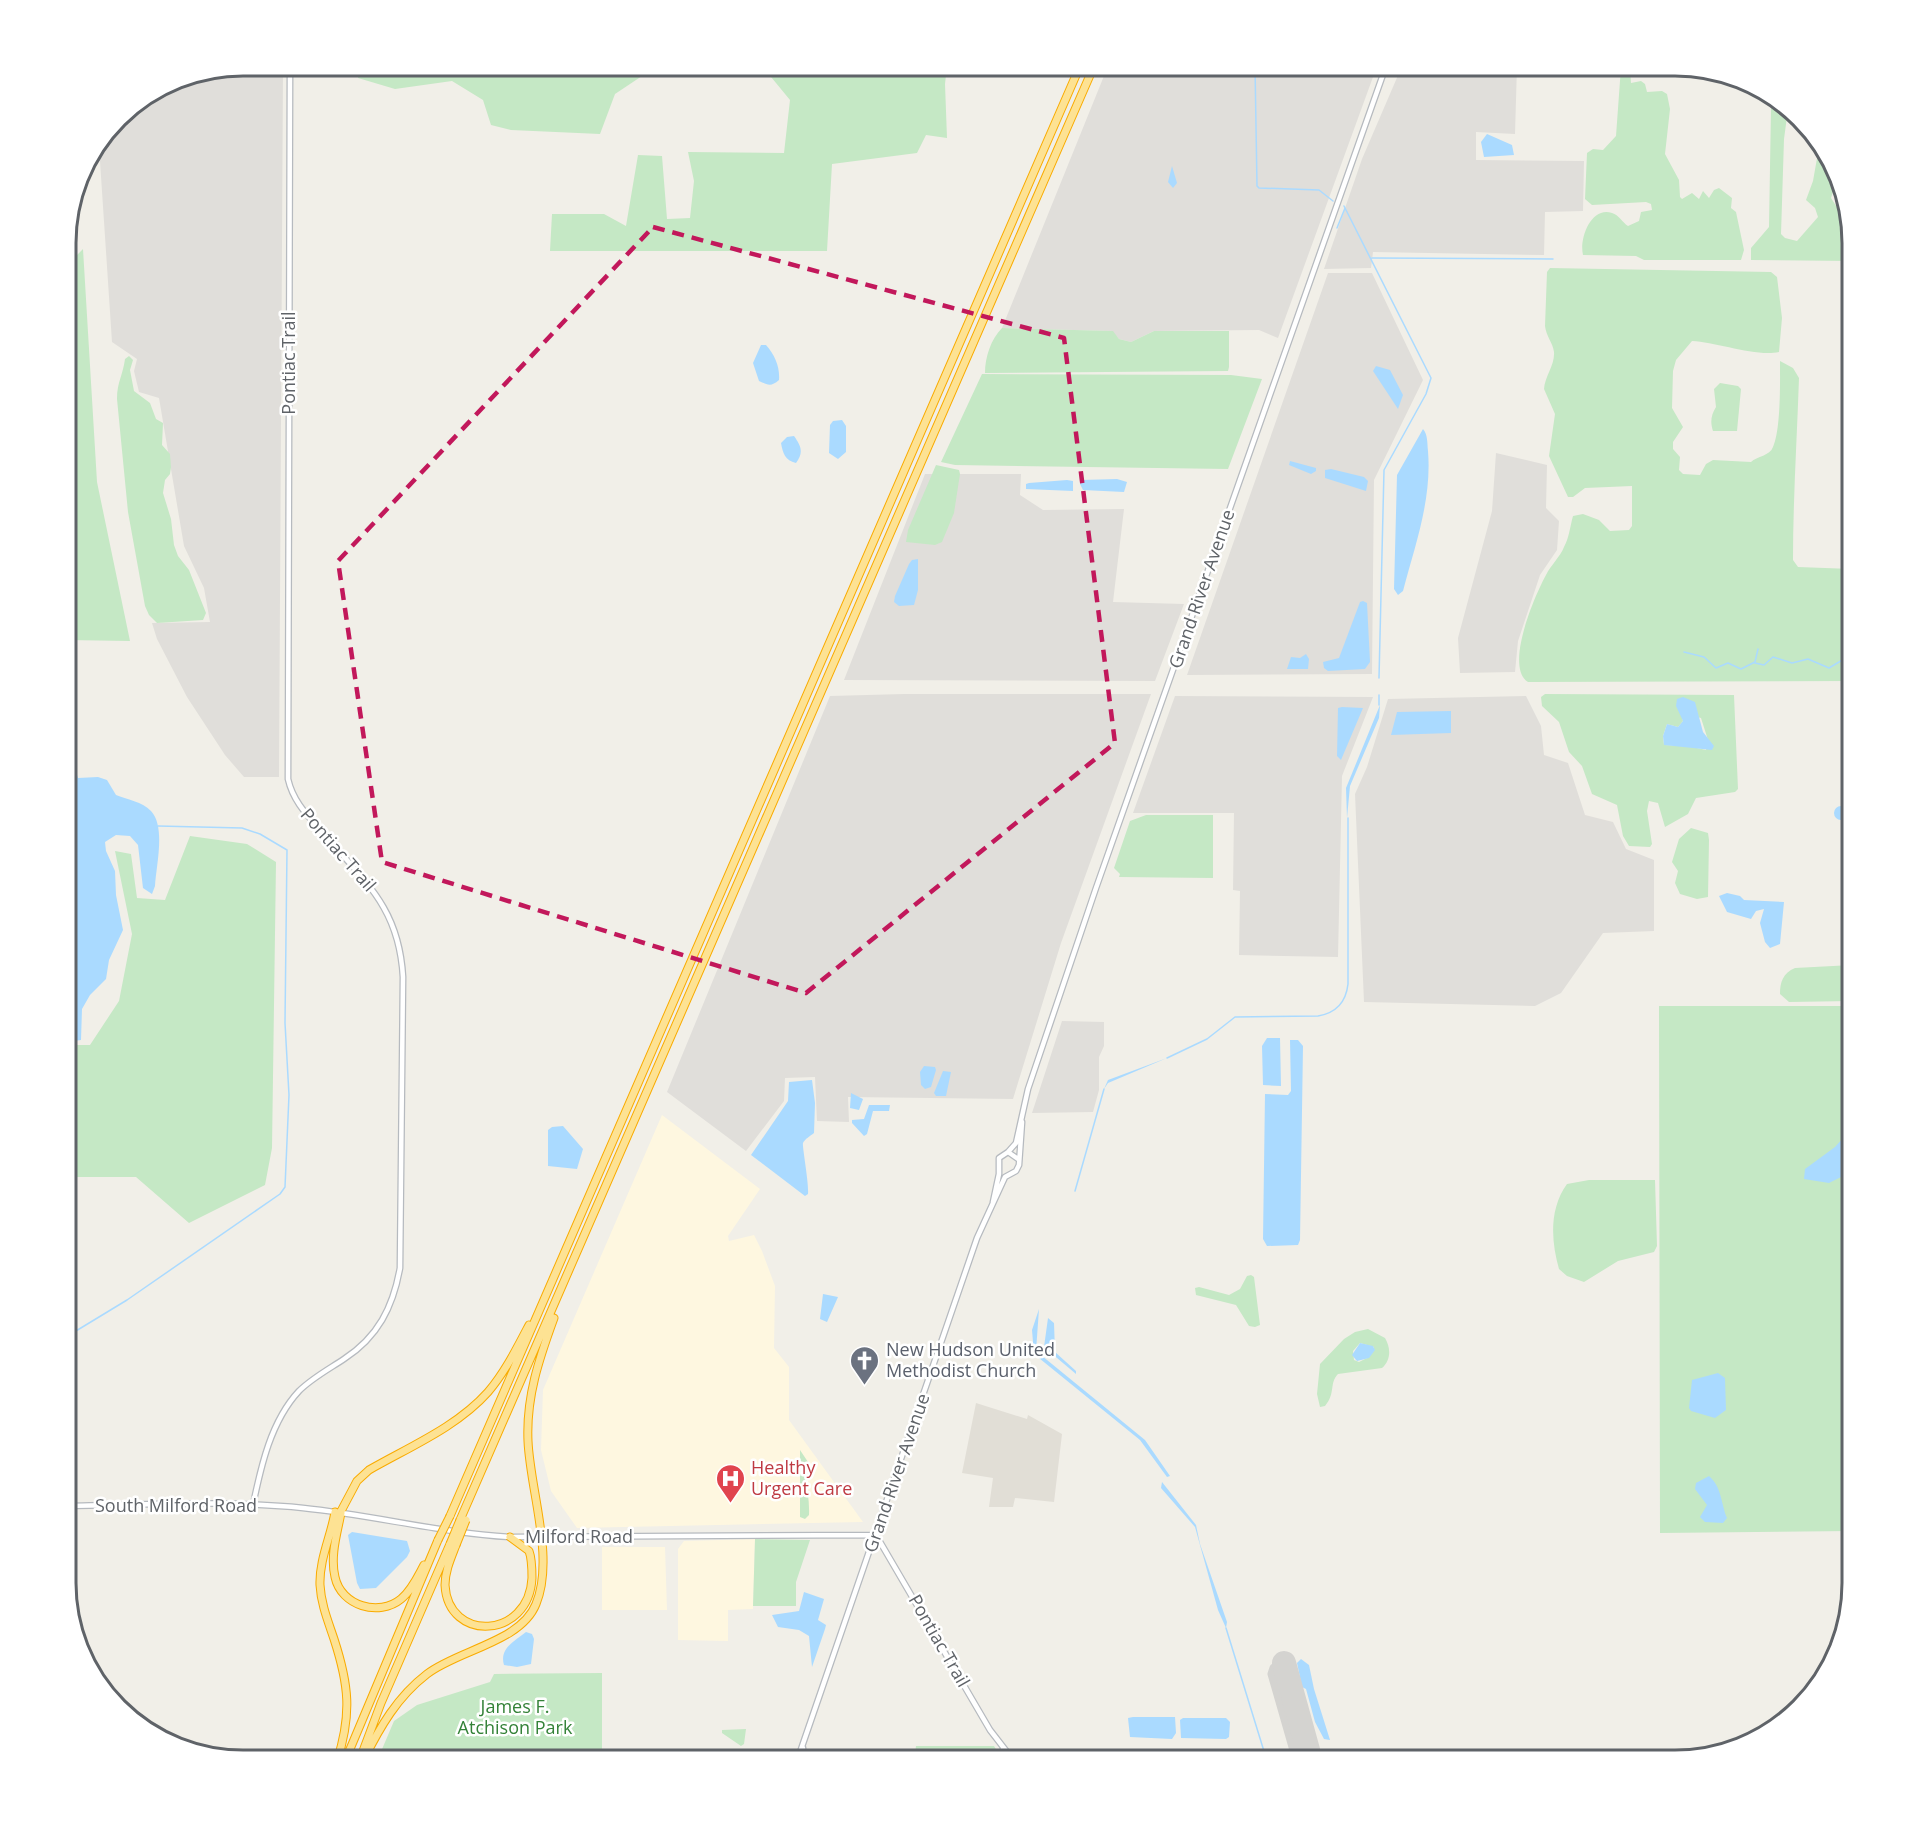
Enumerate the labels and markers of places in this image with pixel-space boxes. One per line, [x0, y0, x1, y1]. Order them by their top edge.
place label: New Hudson United Methodist Church [886, 1337, 1055, 1382]
church icon: New Hudson United Methodist Church [849, 1344, 881, 1386]
place label: Healthy Urgent Care [751, 1455, 852, 1500]
hospital icon: Healthy Urgent Care [714, 1462, 746, 1504]

